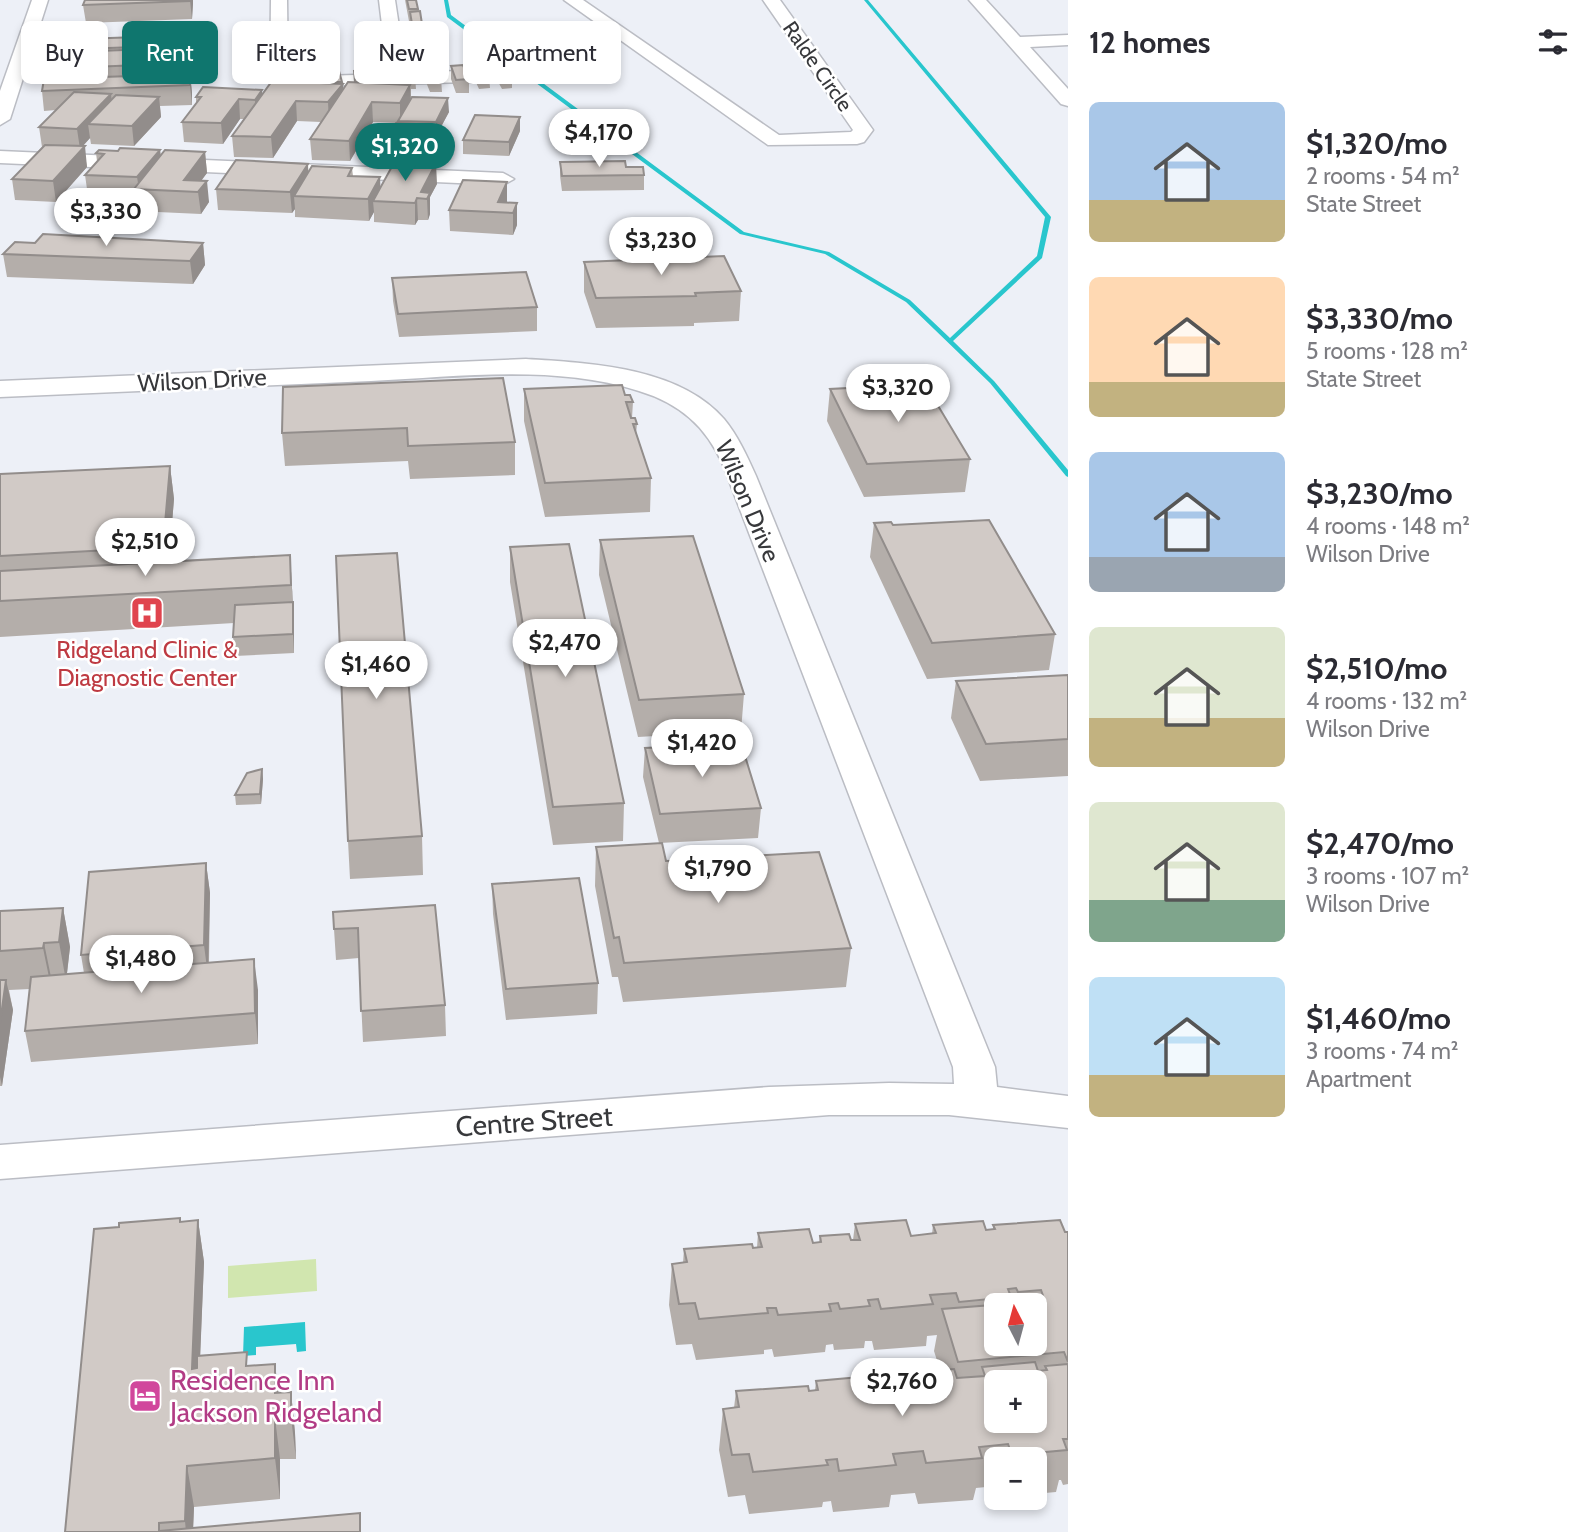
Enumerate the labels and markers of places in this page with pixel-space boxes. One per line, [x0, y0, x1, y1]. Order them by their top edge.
pin: $4,170 [542, 110, 656, 169]
pin: $1,320 [348, 124, 462, 183]
pin: $3,330 [49, 188, 163, 248]
pin: $3,230 [604, 218, 718, 277]
pin: $3,320 [841, 364, 955, 424]
pin: $2,510 [88, 518, 202, 578]
hospital icon: Ridgeland Clinic & Diagnostic Center [128, 594, 166, 632]
pin: $2,470 [508, 620, 622, 679]
place label: Ridgeland Clinic & Diagnostic Center [56, 635, 238, 692]
pin: $1,460 [319, 642, 433, 701]
pin: $1,420 [645, 720, 759, 779]
pin: $1,790 [661, 846, 775, 905]
pin: $1,480 [84, 936, 198, 995]
pin: $2,760 [845, 1358, 959, 1418]
place label: Residence Inn Jackson Ridgeland [169, 1363, 382, 1429]
hotel icon: Residence Inn Jackson Ridgeland [126, 1377, 164, 1415]

